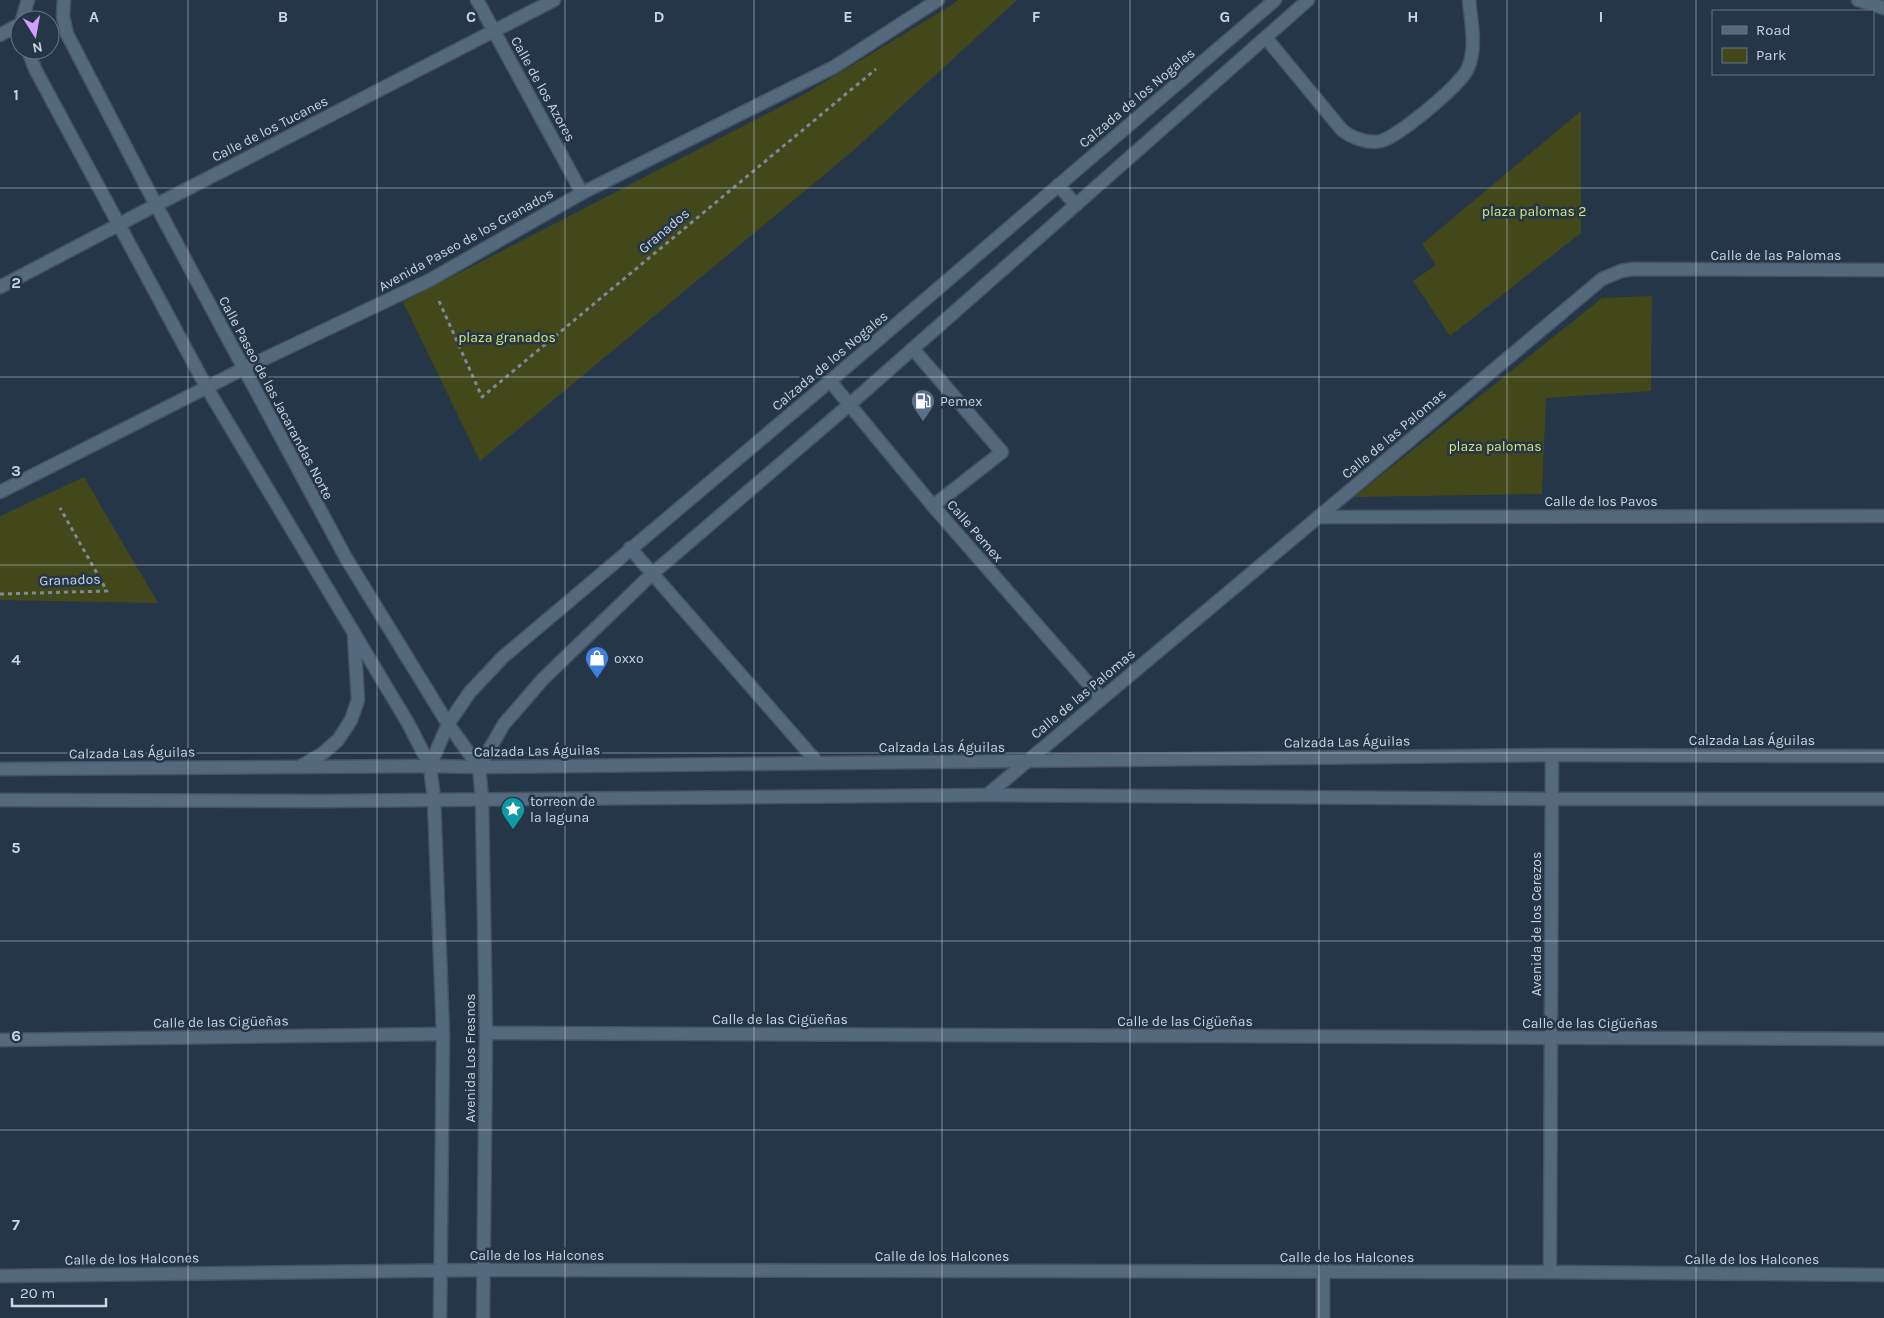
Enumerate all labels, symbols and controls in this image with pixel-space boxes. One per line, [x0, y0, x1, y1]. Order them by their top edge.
text: A [89, 7, 99, 26]
text: B [278, 7, 288, 26]
text: C [466, 7, 476, 26]
text: D [654, 7, 665, 26]
text: E [843, 7, 853, 26]
text: F [1032, 7, 1041, 26]
text: G [1220, 7, 1230, 26]
text: H [1407, 7, 1419, 26]
text: I [1599, 7, 1603, 26]
north arrow [10, 10, 60, 60]
legend [1712, 10, 1874, 75]
text: Road [1756, 21, 1791, 39]
street label: Calle de los Azores [507, 33, 579, 145]
text: N [31, 38, 44, 57]
street label: Calzada de los Nogales [1076, 44, 1198, 152]
text: Park [1756, 46, 1786, 64]
text: 1 [13, 85, 19, 104]
street label: Calle de los Tucanes [209, 92, 331, 166]
street label: Avenida Paseo de los Granados [376, 185, 556, 295]
park label: plaza palomas 2 [1482, 203, 1586, 220]
street label: Granados [635, 205, 693, 257]
street label: Calle de las Palomas [1711, 247, 1841, 264]
text: 2 [11, 273, 21, 292]
street label: Calle Paseo de las Jacarandas Norte [215, 293, 337, 503]
street label: Calzada de los Nogales [769, 307, 891, 415]
park label: plaza granados [458, 329, 556, 346]
street label: Calle de las Palomas [1338, 385, 1450, 483]
fuel station icon: Pemex [910, 388, 936, 422]
place label: Pemex [940, 393, 982, 410]
park label: plaza palomas [1448, 438, 1542, 455]
text: 3 [11, 461, 21, 480]
street label: Calle de los Pavos [1544, 493, 1658, 510]
street label: Calle Pemex [943, 496, 1007, 566]
street label: Granados [39, 570, 101, 590]
shop icon: oxxo [584, 645, 610, 679]
street label: Calle de las Palomas [1027, 645, 1139, 743]
text: 4 [11, 650, 21, 669]
place label: oxxo [614, 650, 644, 667]
street label: Calzada Las Águilas [1284, 731, 1410, 752]
street label: Calzada Las Águilas [1689, 731, 1815, 749]
street label: Calzada Las Águilas [879, 738, 1005, 756]
street label: Calzada Las Águilas [474, 740, 600, 761]
street label: Calzada Las Águilas [69, 742, 195, 763]
place label: torreon de la laguna [530, 793, 595, 826]
place icon: torreon de la laguna [500, 796, 526, 830]
text: 5 [11, 838, 21, 857]
street label: Avenida de los Cerezos [1528, 852, 1545, 996]
street label: Avenida Los Fresnos [462, 993, 479, 1123]
street label: Calle de las Cigüeñas [712, 1011, 848, 1028]
street label: Calle de las Cigüeñas [153, 1012, 289, 1032]
street label: Calle de las Cigüeñas [1117, 1013, 1253, 1030]
street label: Calle de las Cigüeñas [1522, 1015, 1658, 1032]
text: 6 [11, 1026, 21, 1045]
text: 7 [12, 1215, 20, 1234]
street label: Calle de los Halcones [470, 1247, 604, 1264]
street label: Calle de los Halcones [875, 1248, 1009, 1265]
street label: Calle de los Halcones [65, 1249, 199, 1269]
street label: Calle de los Halcones [1280, 1249, 1414, 1266]
street label: Calle de los Halcones [1685, 1251, 1819, 1268]
scale bar [12, 1276, 106, 1308]
text: 20 m [20, 1284, 55, 1302]

